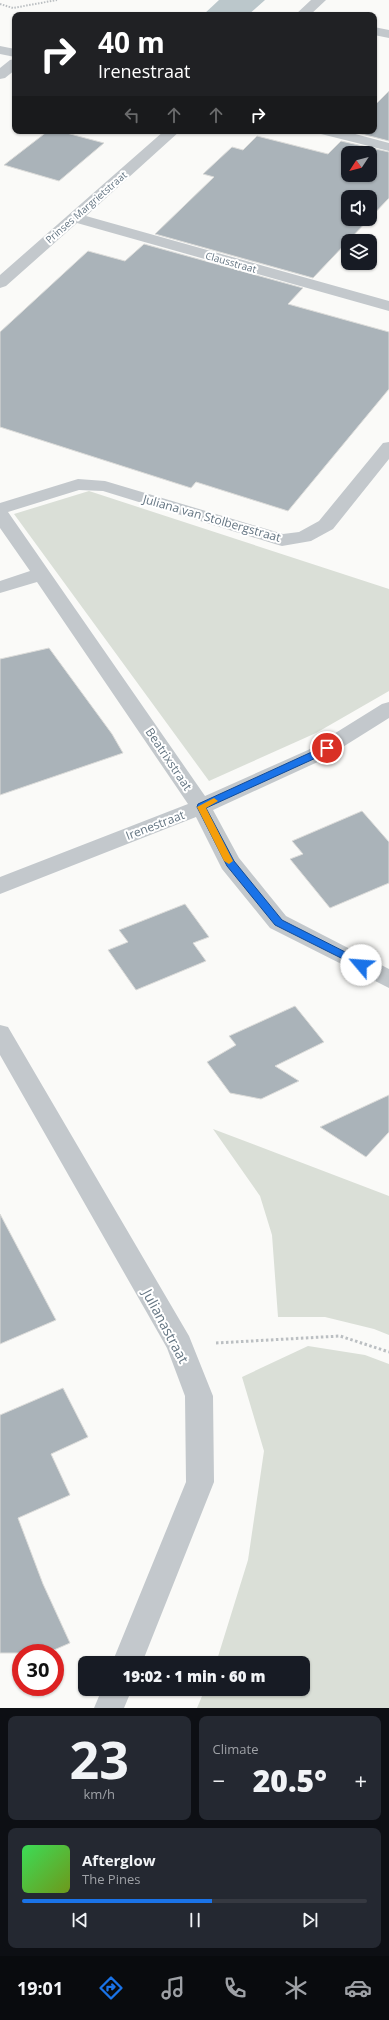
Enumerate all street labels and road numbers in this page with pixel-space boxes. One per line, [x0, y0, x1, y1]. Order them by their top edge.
street label: Prinses Margrietstraat [42, 167, 130, 246]
street label: Clausstraat [204, 248, 259, 276]
street label: Juliana van Stolbergstraat [140, 490, 283, 546]
street label: Beatrixstraat [142, 724, 196, 794]
street label: Irenestraat [123, 806, 187, 844]
street label: Julianastraat [138, 1284, 194, 1366]

